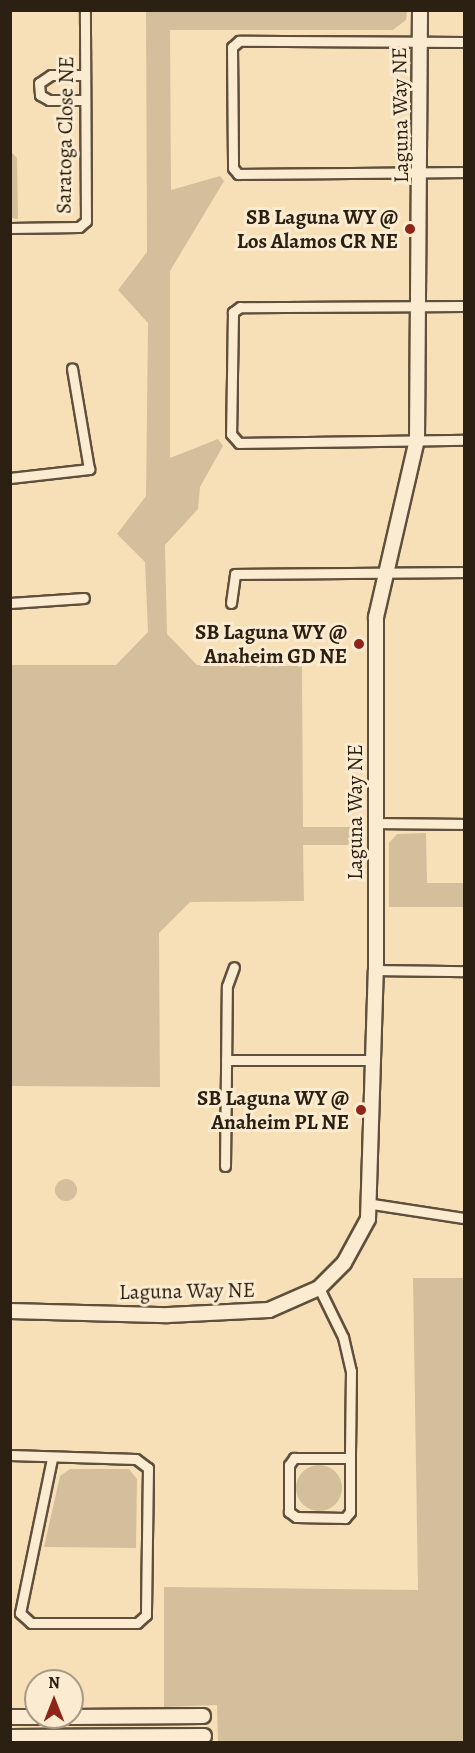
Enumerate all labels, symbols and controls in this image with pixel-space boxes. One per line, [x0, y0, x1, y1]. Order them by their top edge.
street label: Laguna Way NE [386, 47, 414, 183]
street label: Saratoga Close NE [51, 56, 79, 214]
place label: SB Laguna WY @ Los Alamos CR NE [237, 204, 398, 254]
marker: SB Laguna WY @ Los Alamos CR NE [403, 222, 417, 236]
place label: SB Laguna WY @ Anaheim GD NE [195, 619, 347, 669]
marker: SB Laguna WY @ Anaheim GD NE [352, 637, 366, 651]
street label: Laguna Way NE [342, 744, 368, 880]
place label: SB Laguna WY @ Anaheim PL NE [197, 1085, 349, 1135]
marker: SB Laguna WY @ Anaheim PL NE [354, 1103, 368, 1117]
street label: Laguna Way NE [119, 1277, 255, 1305]
north arrow [24, 1669, 84, 1729]
text: N [48, 1672, 60, 1694]

